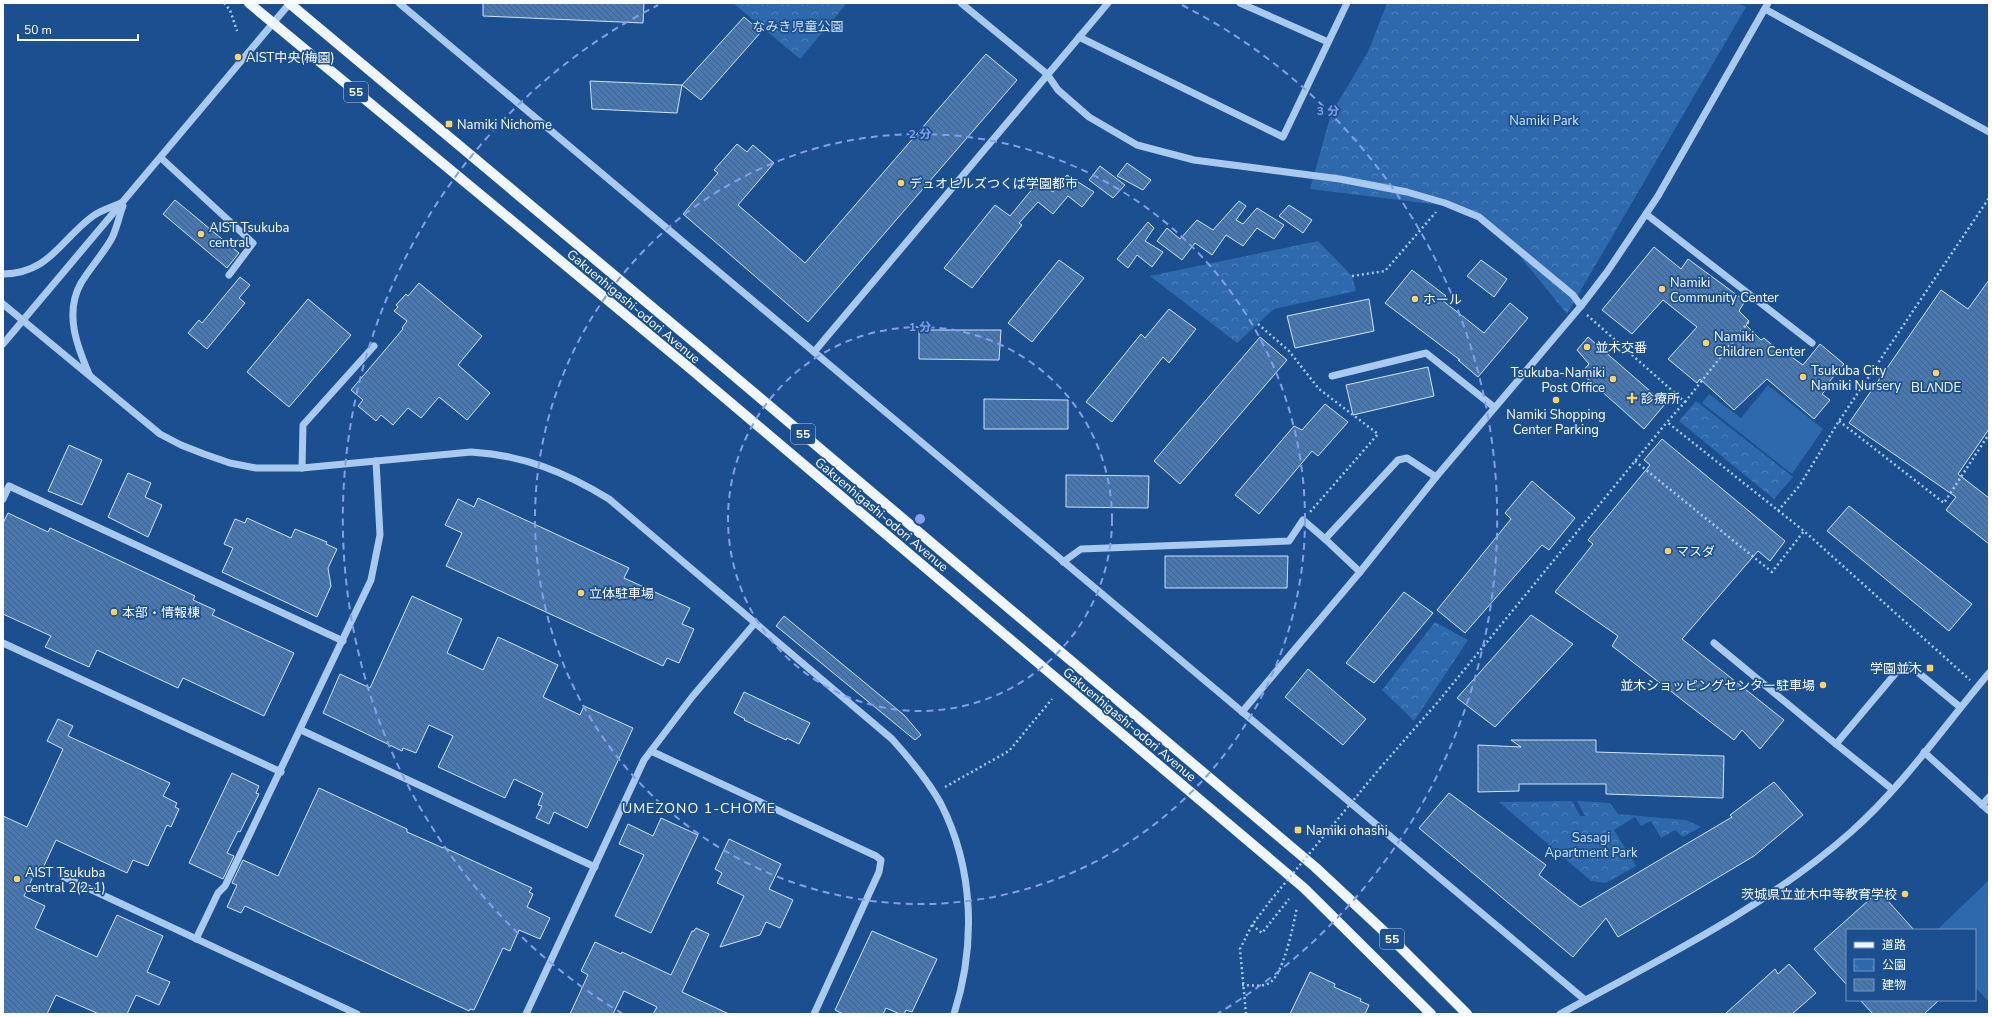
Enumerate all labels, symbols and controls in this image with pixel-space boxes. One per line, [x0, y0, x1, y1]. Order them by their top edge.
scale bar [18, 16, 138, 42]
park label: なみき児童公園 [752, 18, 844, 36]
text: 50 m [24, 22, 52, 38]
place label: AIST中央(梅園) [246, 49, 335, 67]
marker: AIST中央(梅園) [233, 52, 243, 62]
road number: 55 [344, 82, 368, 102]
text: 3 分 [1317, 103, 1339, 119]
park label: Namiki Park [1509, 112, 1579, 130]
place label: Namiki Nichome [457, 116, 552, 134]
marker: Namiki Nichome [444, 119, 454, 129]
text: 2 分 [909, 126, 931, 142]
place label: デュオヒルズつくば学園都市 [909, 175, 1078, 193]
marker: デュオヒルズつくば学園都市 [896, 178, 906, 188]
place label: AIST Tsukuba central [209, 219, 289, 252]
marker: AIST Tsukuba central [196, 229, 206, 239]
street label: Gakuenhigashi-odori Avenue [563, 246, 704, 368]
place label: Namiki Community Center [1670, 274, 1779, 307]
marker: Namiki Community Center [1657, 284, 1667, 294]
place label: ホール [1423, 291, 1462, 309]
marker: ホール [1410, 294, 1420, 304]
text: 1 分 [909, 319, 931, 335]
place label: Namiki Children Center [1714, 328, 1806, 361]
marker: Namiki Children Center [1701, 338, 1711, 348]
place label: 並木交番 [1595, 339, 1647, 357]
marker: 並木交番 [1582, 342, 1592, 352]
place label: Tsukuba City Namiki Nursery [1811, 362, 1901, 395]
place label: Tsukuba-Namiki Post Office [1511, 364, 1605, 397]
marker: BLΛNDE [1931, 368, 1941, 378]
marker: Tsukuba City Namiki Nursery [1798, 372, 1808, 382]
marker: Tsukuba-Namiki Post Office [1608, 374, 1618, 384]
place label: BLΛNDE [1911, 379, 1961, 397]
place label: 診療所 [1641, 390, 1680, 408]
marker: 診療所 [1626, 392, 1638, 404]
marker: Namiki Shopping Center Parking [1551, 395, 1561, 405]
place label: Namiki Shopping Center Parking [1506, 406, 1606, 439]
road number: 55 [791, 424, 815, 444]
street label: Gakuenhigashi-odori Avenue [811, 454, 952, 576]
centre of rings [913, 512, 927, 526]
place label: マスダ [1676, 543, 1715, 561]
marker: マスダ [1663, 546, 1673, 556]
place label: 立体駐車場 [589, 585, 654, 603]
marker: 立体駐車場 [576, 588, 586, 598]
place label: 本部・情報棟 [122, 604, 200, 622]
marker: 本部・情報棟 [109, 607, 119, 617]
place label: 学園並木 [1870, 660, 1922, 678]
marker: 学園並木 [1925, 663, 1935, 673]
street label: Gakuenhigashi-odori Avenue [1059, 664, 1200, 786]
place label: 並木ショッピングセンター駐車場 [1620, 677, 1815, 695]
marker: 並木ショッピングセンター駐車場 [1818, 680, 1828, 690]
district label: UMEZONO 1-CHOME [622, 799, 776, 818]
place label: Namiki ohashi [1306, 822, 1388, 840]
marker: Namiki ohashi [1293, 825, 1303, 835]
park label: Sasagi Apartment Park [1545, 829, 1638, 862]
place label: AIST Tsukuba central 2(2-1) [25, 864, 106, 897]
marker: AIST Tsukuba central 2(2-1) [12, 874, 22, 884]
place label: 茨城県立並木中等教育学校 [1741, 886, 1897, 904]
marker: 茨城県立並木中等教育学校 [1900, 889, 1910, 899]
road number: 55 [1380, 929, 1404, 949]
legend [1846, 929, 1976, 1001]
text: 道路 [1882, 937, 1906, 953]
text: 公園 [1882, 957, 1906, 973]
text: 建物 [1882, 977, 1906, 993]

